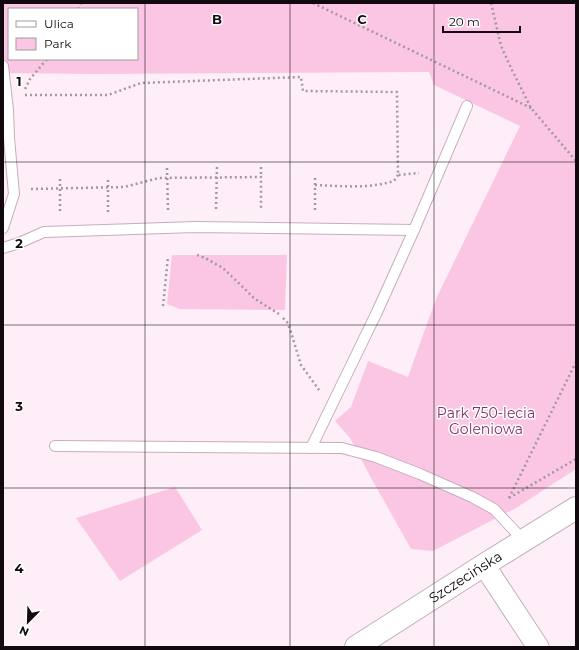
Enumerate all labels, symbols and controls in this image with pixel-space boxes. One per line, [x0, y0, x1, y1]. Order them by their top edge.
legend [8, 8, 138, 60]
scale bar [443, 8, 520, 34]
text: B [212, 11, 222, 27]
text: C [357, 11, 367, 27]
text: 20 m [449, 14, 480, 29]
text: Ulica [44, 16, 74, 31]
text: Park [44, 36, 72, 51]
text: 1 [16, 73, 22, 89]
text: 2 [15, 235, 23, 251]
text: 3 [14, 398, 23, 414]
park label: Park 750-lecia Goleniowa [437, 404, 535, 438]
street label: Szczecińska [426, 547, 505, 607]
text: 4 [15, 560, 24, 576]
north arrow [8, 602, 48, 642]
text: N [17, 623, 31, 639]

